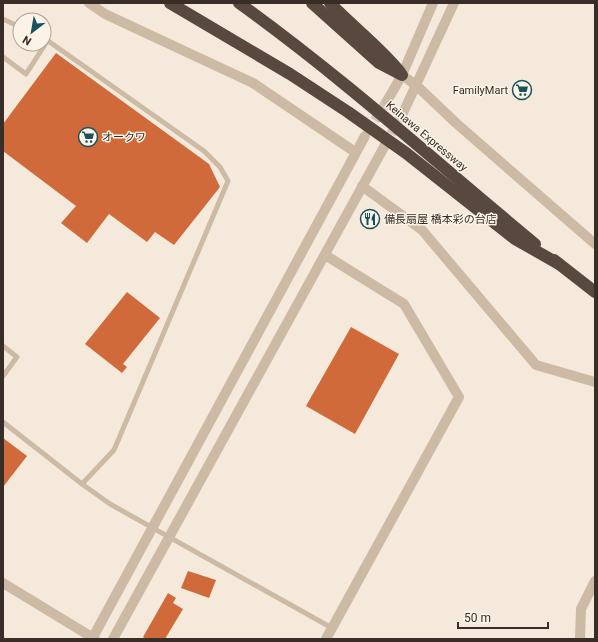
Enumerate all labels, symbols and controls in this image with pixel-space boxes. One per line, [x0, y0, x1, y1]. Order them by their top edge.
north arrow [12, 12, 52, 52]
text: N [20, 32, 34, 48]
supermarket icon: FamilyMart [511, 79, 533, 101]
place label: FamilyMart [453, 84, 508, 97]
street label: Keinawa Expressway [383, 98, 471, 175]
supermarket icon: オークワ [77, 126, 99, 148]
place label: オークワ [102, 131, 146, 144]
restaurant icon: 備長扇屋 橋本彩の台店 [359, 208, 381, 230]
place label: 備長扇屋 橋本彩の台店 [384, 213, 497, 226]
scale bar [458, 604, 548, 630]
text: 50 m [464, 611, 491, 625]

